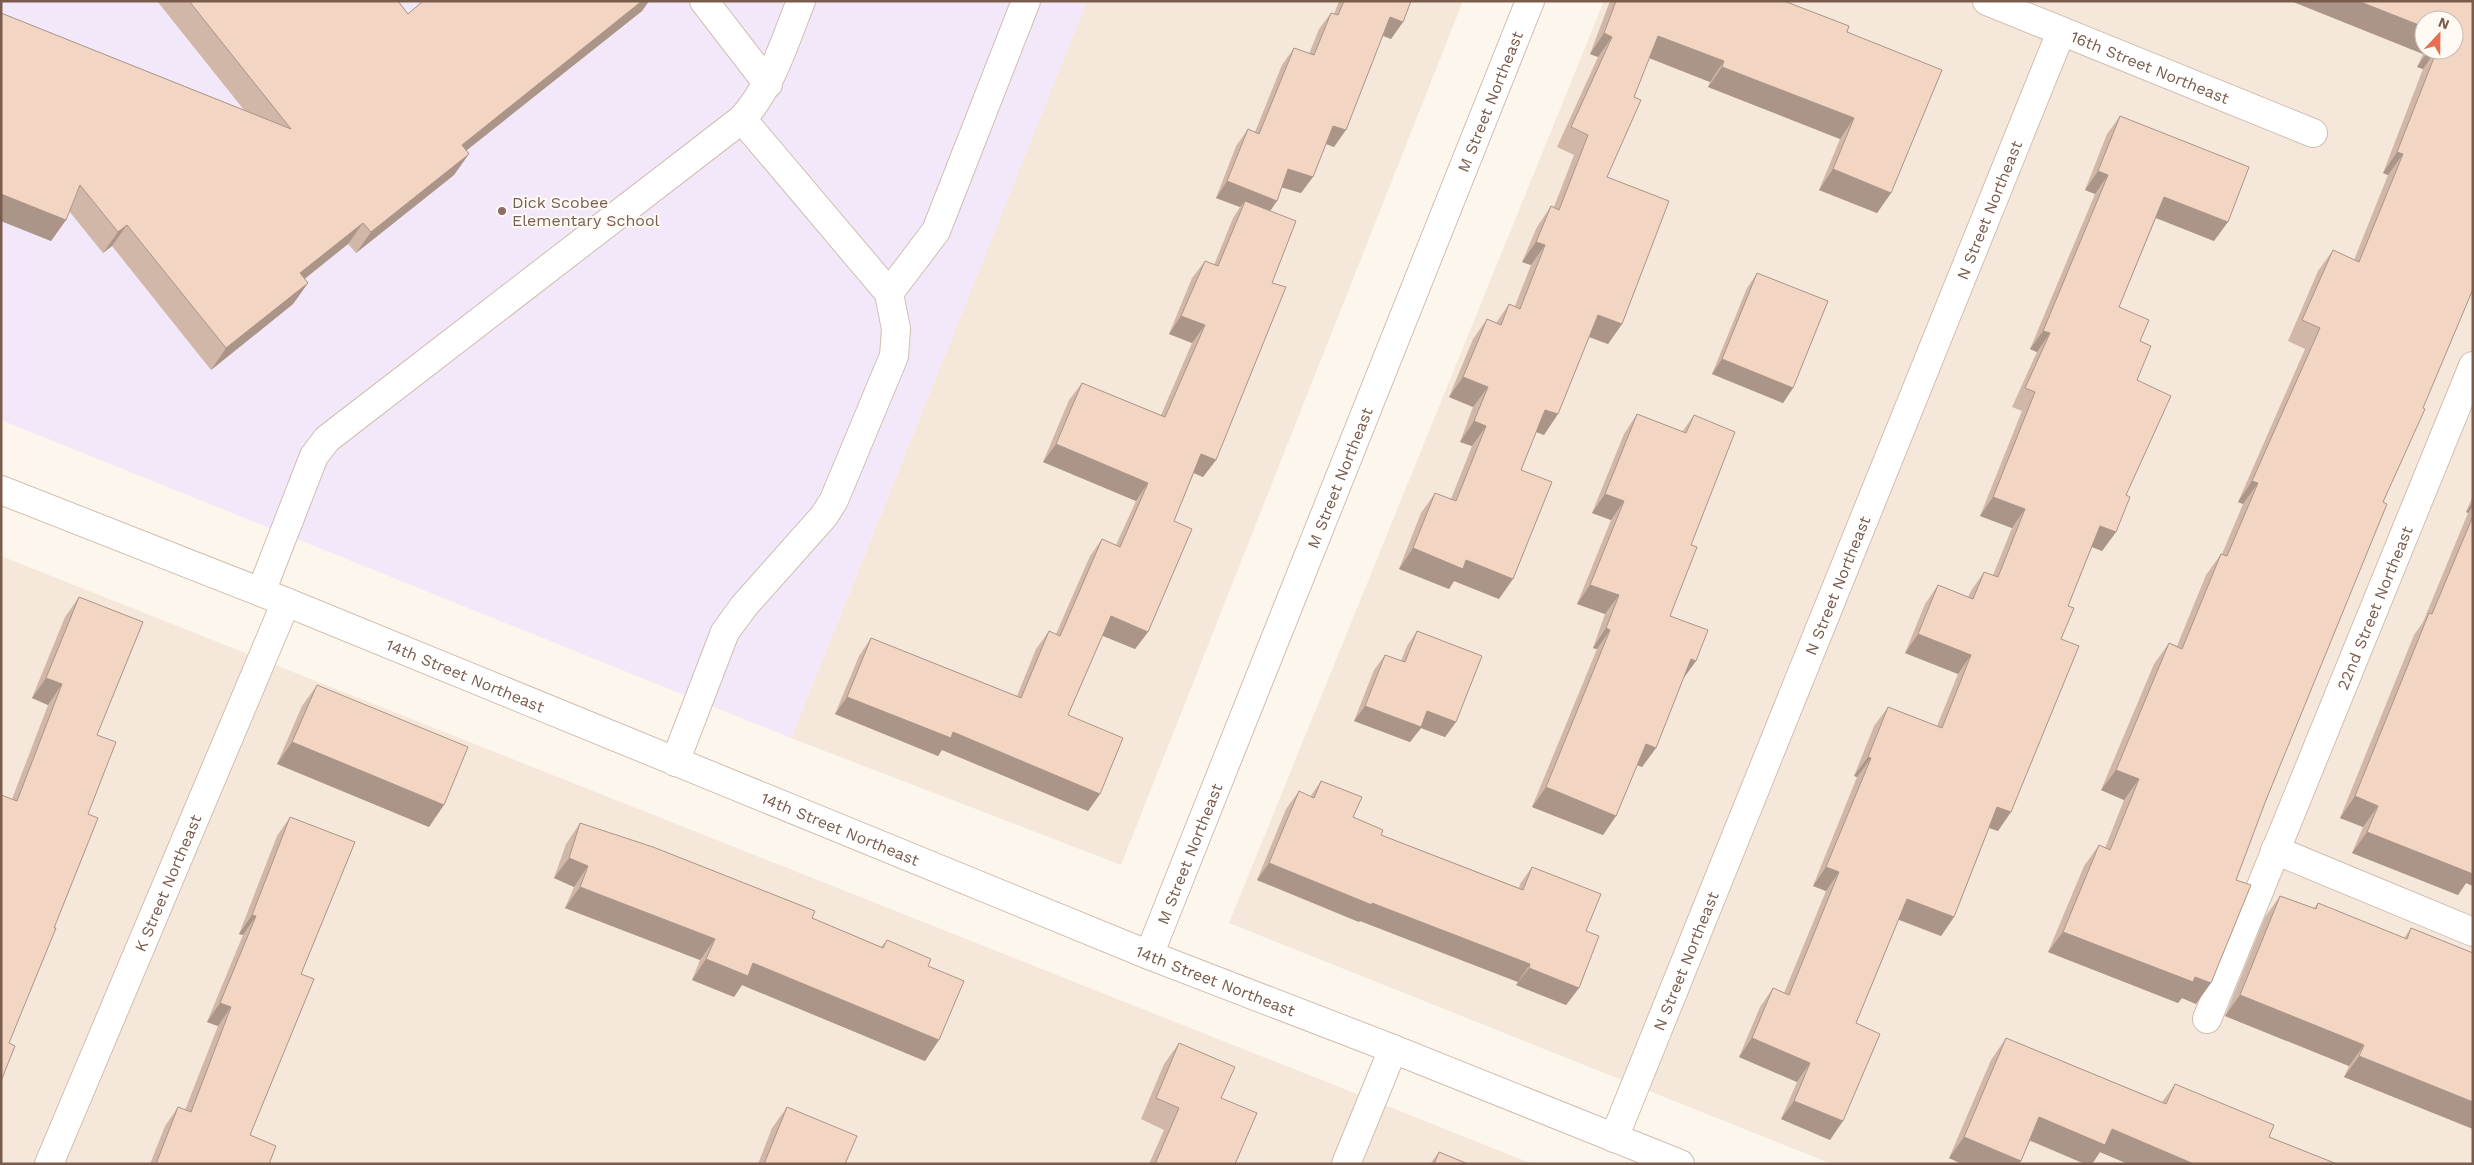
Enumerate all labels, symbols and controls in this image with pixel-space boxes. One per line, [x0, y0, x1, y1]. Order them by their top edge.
north arrow [2414, 10, 2464, 60]
text: N [2436, 14, 2452, 32]
street label: 16th Street Northeast [2068, 27, 2232, 108]
street label: M Street Northeast [1453, 28, 1527, 175]
street label: N Street Northeast [1952, 137, 2026, 282]
place label: Dick Scobee Elementary School [512, 193, 660, 230]
marker: Dick Scobee Elementary School [496, 205, 508, 217]
street label: M Street Northeast [1303, 404, 1376, 551]
street label: N Street Northeast [1801, 513, 1874, 658]
street label: 22nd Street Northeast [2333, 523, 2416, 692]
street label: 14th Street Northeast [383, 635, 548, 716]
street label: M Street Northeast [1153, 780, 1226, 927]
street label: 14th Street Northeast [758, 788, 922, 870]
street label: K Street Northeast [130, 811, 205, 954]
street label: N Street Northeast [1649, 888, 1722, 1033]
street label: 14th Street Northeast [1133, 941, 1298, 1020]

